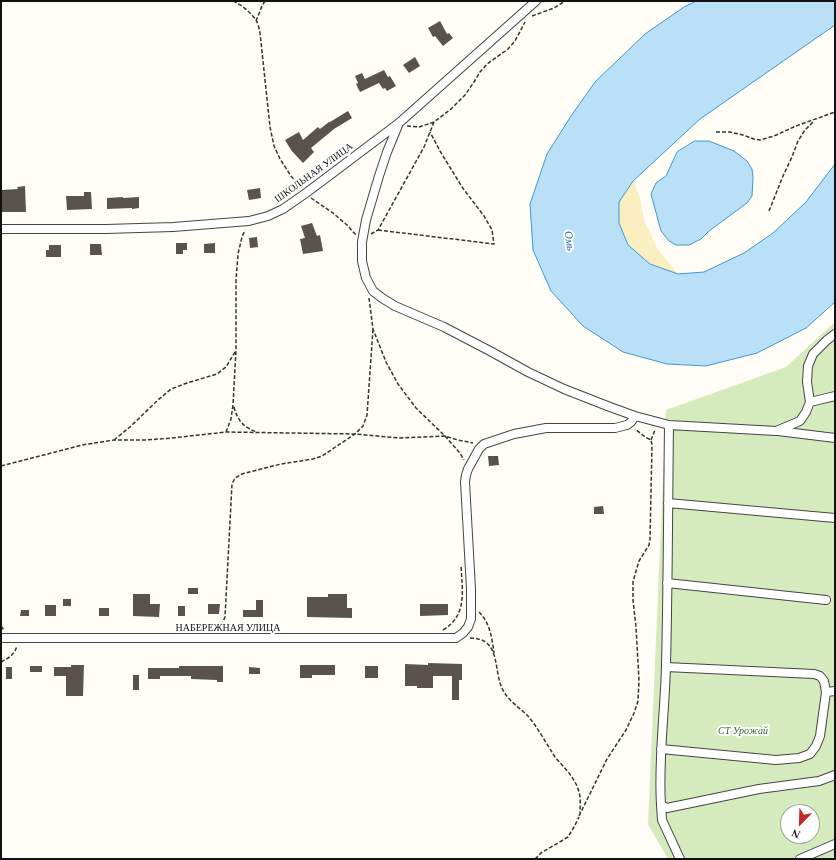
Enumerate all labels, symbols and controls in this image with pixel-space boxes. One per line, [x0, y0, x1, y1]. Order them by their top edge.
street label: ШКОЛЬНАЯ УЛИЦА [273, 141, 355, 205]
water label: Омь [561, 230, 577, 252]
street label: НАБЕРЕЖНАЯ УЛИЦА [176, 622, 280, 634]
park label: СТ Урожай [718, 725, 768, 737]
north arrow [780, 804, 820, 844]
text: N [790, 827, 802, 841]

